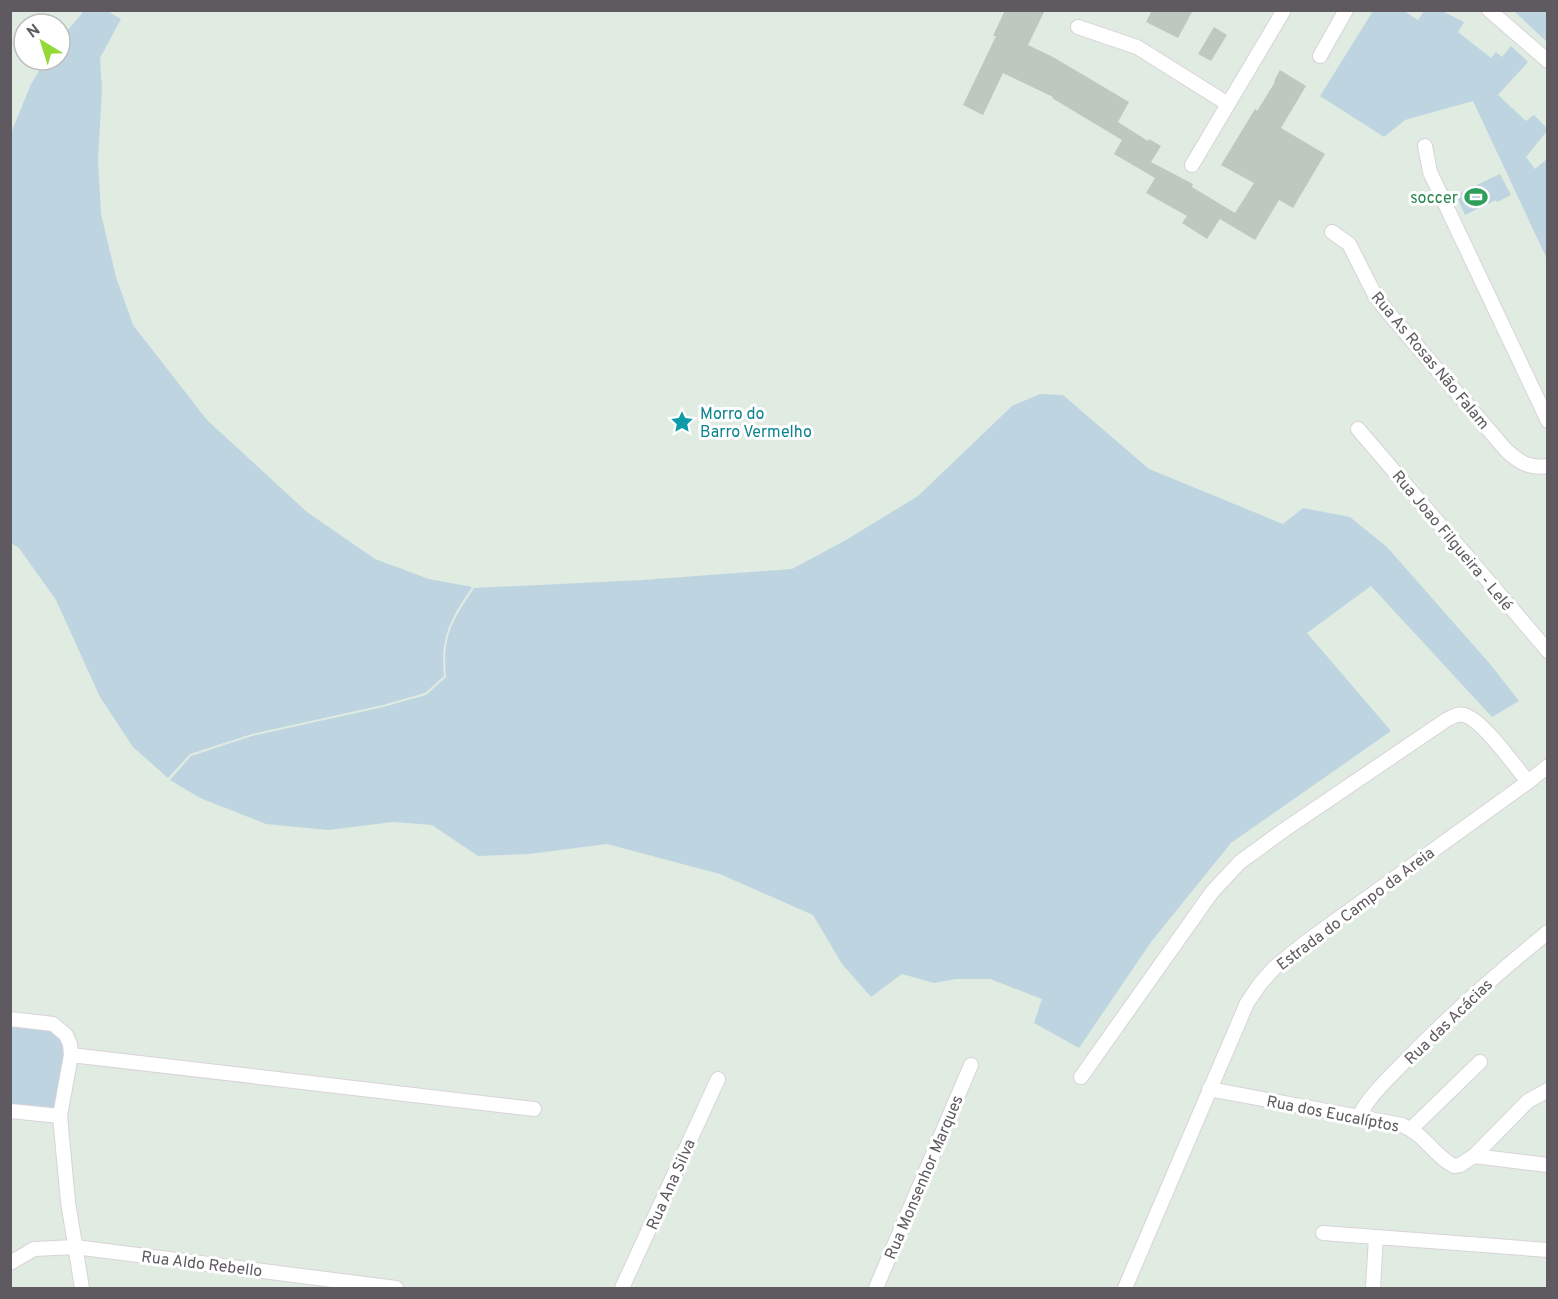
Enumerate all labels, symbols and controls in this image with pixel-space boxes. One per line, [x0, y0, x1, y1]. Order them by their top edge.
north arrow [12, 12, 72, 72]
text: N [23, 20, 45, 43]
sports icon: soccer [1463, 184, 1489, 210]
place label: soccer [1410, 189, 1458, 209]
street label: Rua As Rosas Não Falam [1366, 288, 1493, 434]
place label: Morro do Barro Vermelho [700, 405, 812, 443]
place icon: Morro do Barro Vermelho [669, 409, 695, 435]
street label: Rua Joao Filgueira - Lelé [1387, 467, 1516, 616]
street label: Estrada do Campo da Areia [1273, 844, 1439, 976]
street label: Rua das Acácias [1401, 975, 1498, 1070]
street label: Rua dos Eucalíptos [1265, 1092, 1401, 1138]
street label: Rua Monsenhor Marques [881, 1093, 969, 1263]
street label: Rua Ana Silva [643, 1136, 701, 1233]
street label: Rua Aldo Rebello [140, 1248, 263, 1282]

